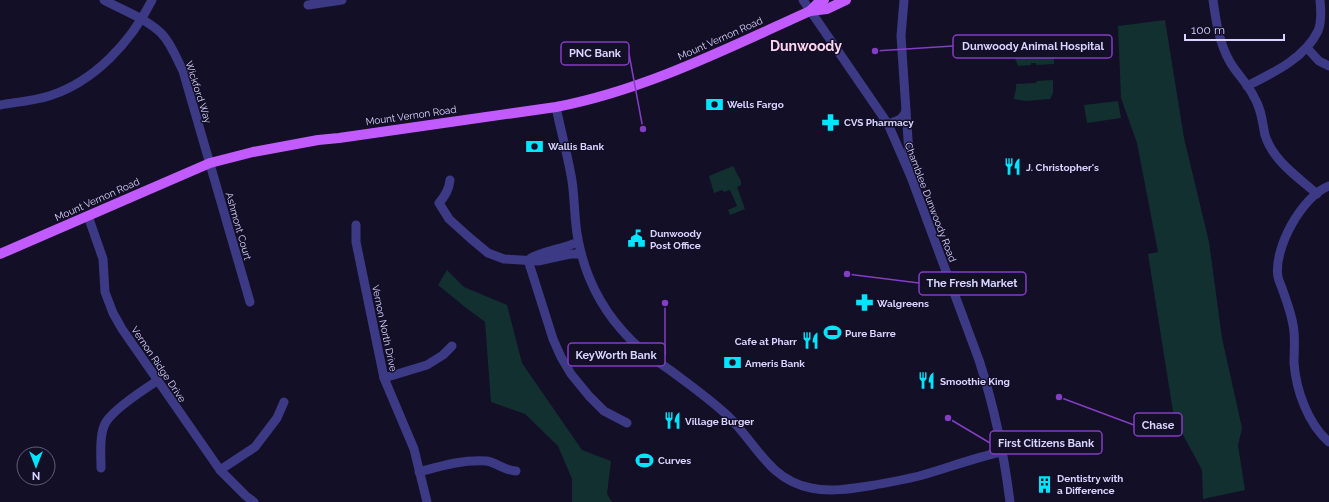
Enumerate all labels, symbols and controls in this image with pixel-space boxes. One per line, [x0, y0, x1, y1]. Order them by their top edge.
street label: Mount Vernon Road [676, 15, 764, 62]
scale bar [1185, 16, 1284, 42]
text: 100 m [1191, 23, 1225, 37]
callout: Dunwoody Animal Hospital [953, 35, 1112, 58]
district label: Dunwoody [770, 38, 842, 54]
text: Dunwoody Animal Hospital [962, 40, 1104, 53]
callout: PNC Bank [561, 42, 629, 65]
text: PNC Bank [569, 47, 622, 60]
street label: Wickford Way [183, 60, 214, 125]
bank icon: Wells Fargo [704, 94, 724, 114]
place label: Wells Fargo [727, 99, 784, 110]
street label: Mount Vernon Road [365, 104, 457, 127]
pharmacy icon: CVS Pharmacy [821, 112, 841, 132]
place label: CVS Pharmacy [844, 117, 914, 128]
bank icon: Wallis Bank [525, 136, 545, 156]
place label: Wallis Bank [548, 141, 604, 152]
street label: Chamblee Dunwoody Road [903, 141, 958, 263]
restaurant icon: J. Christopher's [1003, 157, 1023, 177]
place label: J. Christopher's [1026, 162, 1099, 173]
street label: Mount Vernon Road [53, 176, 141, 223]
street label: Ashmont Court [224, 191, 254, 262]
place label: Dunwoody Post Office [650, 228, 702, 251]
public building icon: Dunwoody Post Office [627, 229, 647, 249]
callout: The Fresh Market [919, 272, 1026, 295]
text: The Fresh Market [927, 277, 1018, 290]
street label: Vernon North Drive [370, 284, 399, 373]
pharmacy icon: Walgreens [854, 293, 874, 313]
place label: Walgreens [877, 298, 929, 309]
sports icon: Pure Barre [822, 323, 842, 343]
street label: Vernon Ridge Drive [129, 324, 188, 404]
place label: Pure Barre [845, 328, 896, 339]
restaurant icon: Cafe at Pharr [800, 331, 820, 351]
place label: Cafe at Pharr [735, 336, 797, 347]
callout: KeyWorth Bank [568, 343, 665, 366]
text: KeyWorth Bank [575, 349, 657, 362]
bank icon: Ameris Bank [722, 353, 742, 373]
place label: Ameris Bank [745, 358, 805, 369]
restaurant icon: Smoothie King [917, 371, 937, 391]
place label: Smoothie King [940, 376, 1010, 387]
restaurant icon: Village Burger [662, 411, 682, 431]
callout: Chase [1134, 413, 1182, 436]
place label: Village Burger [685, 416, 754, 427]
text: Chase [1142, 419, 1175, 432]
callout: First Citizens Bank [990, 431, 1102, 454]
text: First Citizens Bank [998, 437, 1095, 450]
north arrow [16, 446, 56, 486]
sports icon: Curves [635, 450, 655, 470]
place label: Curves [658, 455, 691, 466]
text: N [32, 469, 40, 482]
place label: Dentistry with a Difference [1057, 473, 1123, 496]
building icon: Dentistry with a Difference [1034, 474, 1054, 494]

